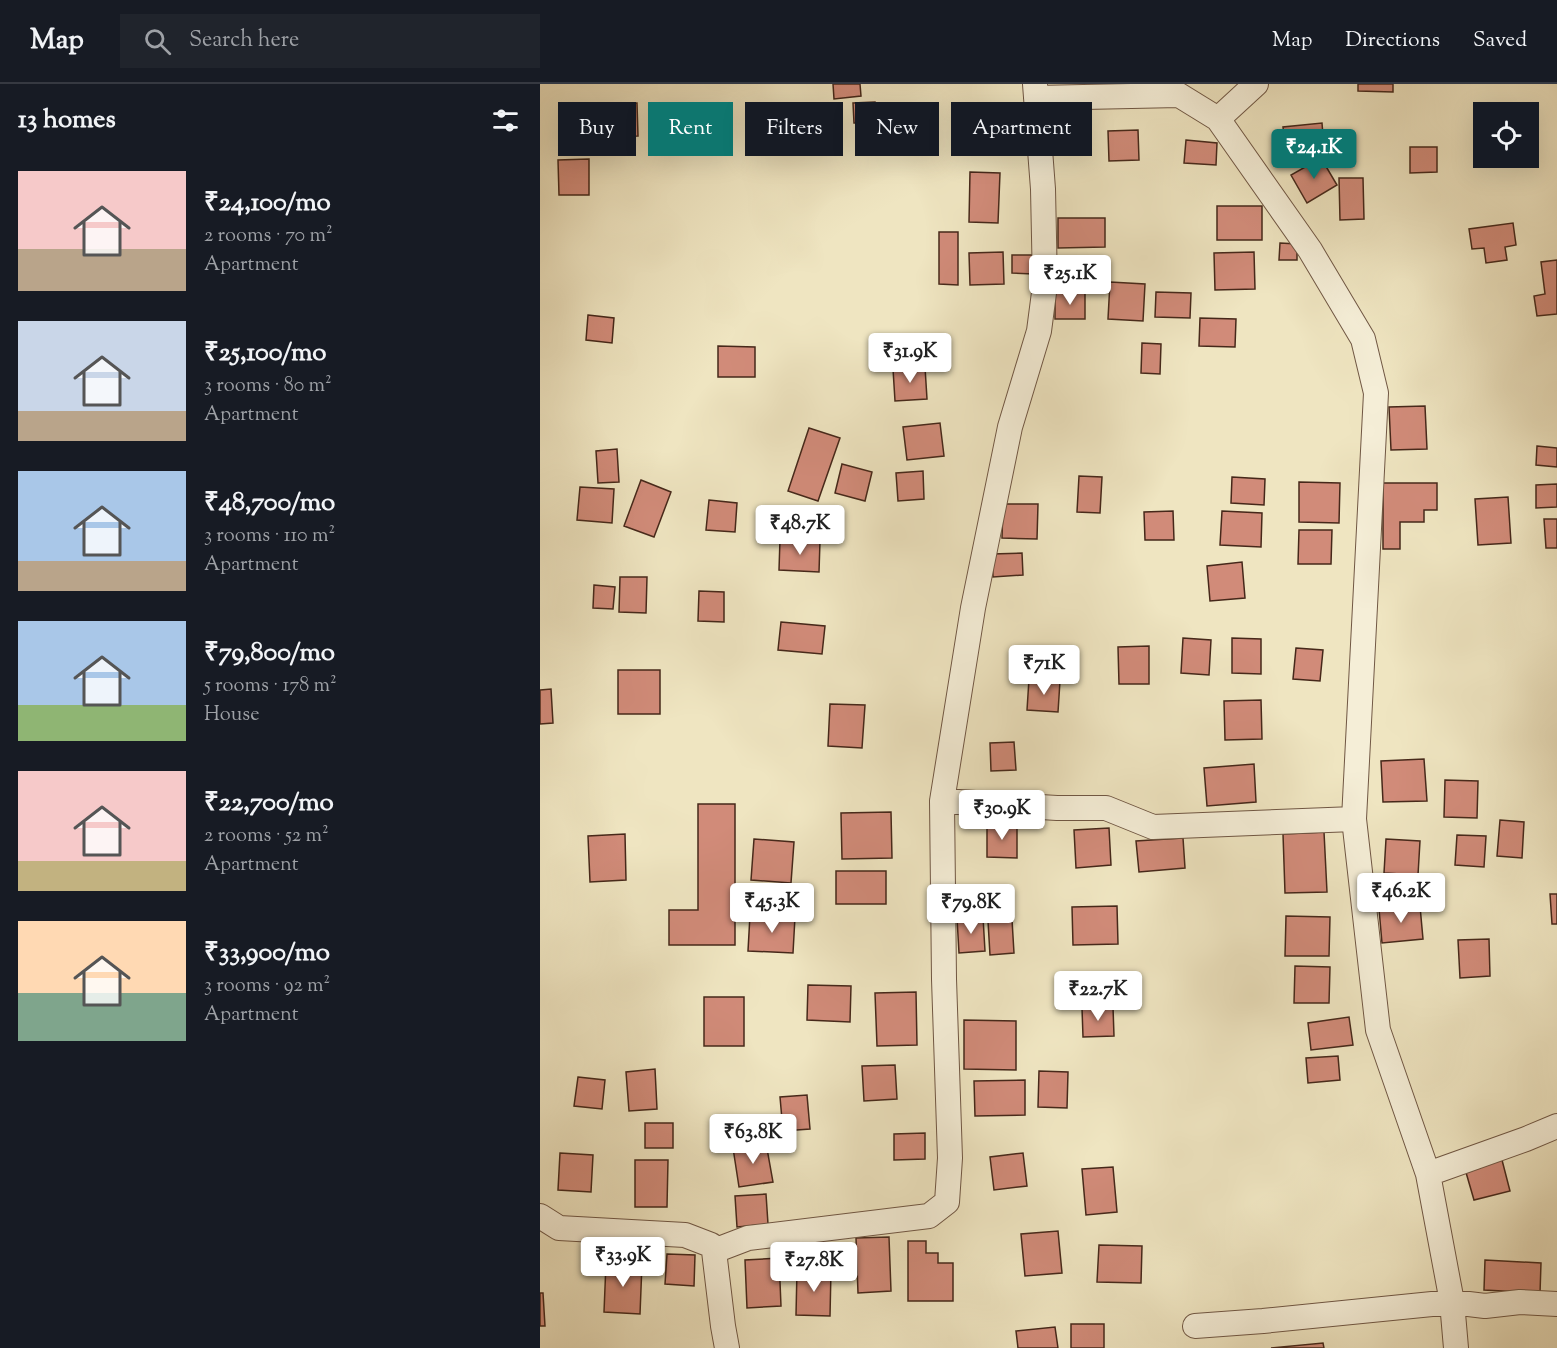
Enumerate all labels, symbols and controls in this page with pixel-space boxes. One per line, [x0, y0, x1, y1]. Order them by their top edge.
search box [120, 14, 540, 68]
text: Map [30, 21, 84, 61]
icon: search [141, 25, 174, 58]
text: Search here [189, 25, 299, 57]
text: Map [1272, 26, 1312, 56]
text: Directions [1345, 26, 1440, 56]
text: Saved [1473, 26, 1527, 56]
text: 13 homes [18, 102, 116, 139]
chip: Buy [558, 102, 636, 156]
chip: Rent [648, 102, 733, 156]
chip: Filters [745, 102, 843, 156]
chip: New [855, 102, 939, 156]
chip: Apartment [951, 102, 1092, 156]
map controls [1473, 102, 1539, 168]
button: locate [1473, 102, 1539, 168]
icon: filters [489, 104, 522, 137]
pin: ₹24.1K [1265, 129, 1363, 180]
text: ₹24.1K [1285, 134, 1343, 163]
text: ₹24,100/mo [204, 185, 331, 222]
icon: home [66, 195, 138, 267]
text: 2 rooms · 70 m² [204, 222, 333, 251]
text: Apartment [204, 251, 299, 280]
pin: ₹25.1K [1021, 255, 1119, 306]
text: ₹25.1K [1043, 260, 1097, 289]
pin: ₹31.9K [861, 333, 959, 384]
text: ₹25,100/mo [204, 335, 327, 372]
text: ₹31.9K [882, 338, 938, 367]
icon: home [66, 345, 138, 417]
text: 3 rooms · 80 m² [204, 372, 332, 401]
text: Apartment [204, 401, 299, 430]
text: ₹48,700/mo [204, 485, 335, 522]
icon: home [66, 495, 138, 567]
pin: ₹48.7K [751, 505, 849, 556]
text: ₹48.7K [770, 510, 830, 539]
text: 3 rooms · 110 m² [204, 522, 335, 551]
text: Apartment [204, 551, 299, 580]
text: ₹79,800/mo [204, 635, 335, 672]
icon: home [66, 645, 138, 717]
pin: ₹71K [1008, 645, 1080, 696]
text: ₹71K [1023, 650, 1065, 679]
text: 5 rooms · 178 m² [204, 672, 337, 701]
text: House [204, 701, 259, 730]
text: ₹22,700/mo [204, 785, 334, 822]
pin: ₹30.9K [953, 790, 1051, 841]
icon: home [66, 795, 138, 867]
text: ₹30.9K [973, 795, 1031, 824]
text: 2 rooms · 52 m² [204, 822, 329, 851]
text: Apartment [204, 851, 299, 880]
pin: ₹46.2K [1352, 873, 1450, 924]
text: ₹46.2K [1371, 878, 1431, 907]
pin: ₹45.3K [723, 883, 821, 934]
pin: ₹79.8K [922, 884, 1020, 935]
text: ₹45.3K [744, 888, 800, 917]
text: ₹79.8K [941, 889, 1001, 918]
text: ₹33,900/mo [204, 935, 330, 972]
icon: home [66, 945, 138, 1017]
pin: ₹22.7K [1049, 971, 1147, 1022]
text: 3 rooms · 92 m² [204, 972, 330, 1001]
text: ₹22.7K [1068, 976, 1128, 1005]
text: Apartment [204, 1001, 299, 1030]
pin: ₹63.8K [704, 1114, 802, 1165]
text: ₹63.8K [724, 1119, 782, 1148]
pin: ₹33.9K [574, 1237, 672, 1288]
text: ₹33.9K [595, 1242, 651, 1271]
pin: ₹27.8K [765, 1242, 863, 1293]
text: ₹27.8K [784, 1247, 844, 1276]

